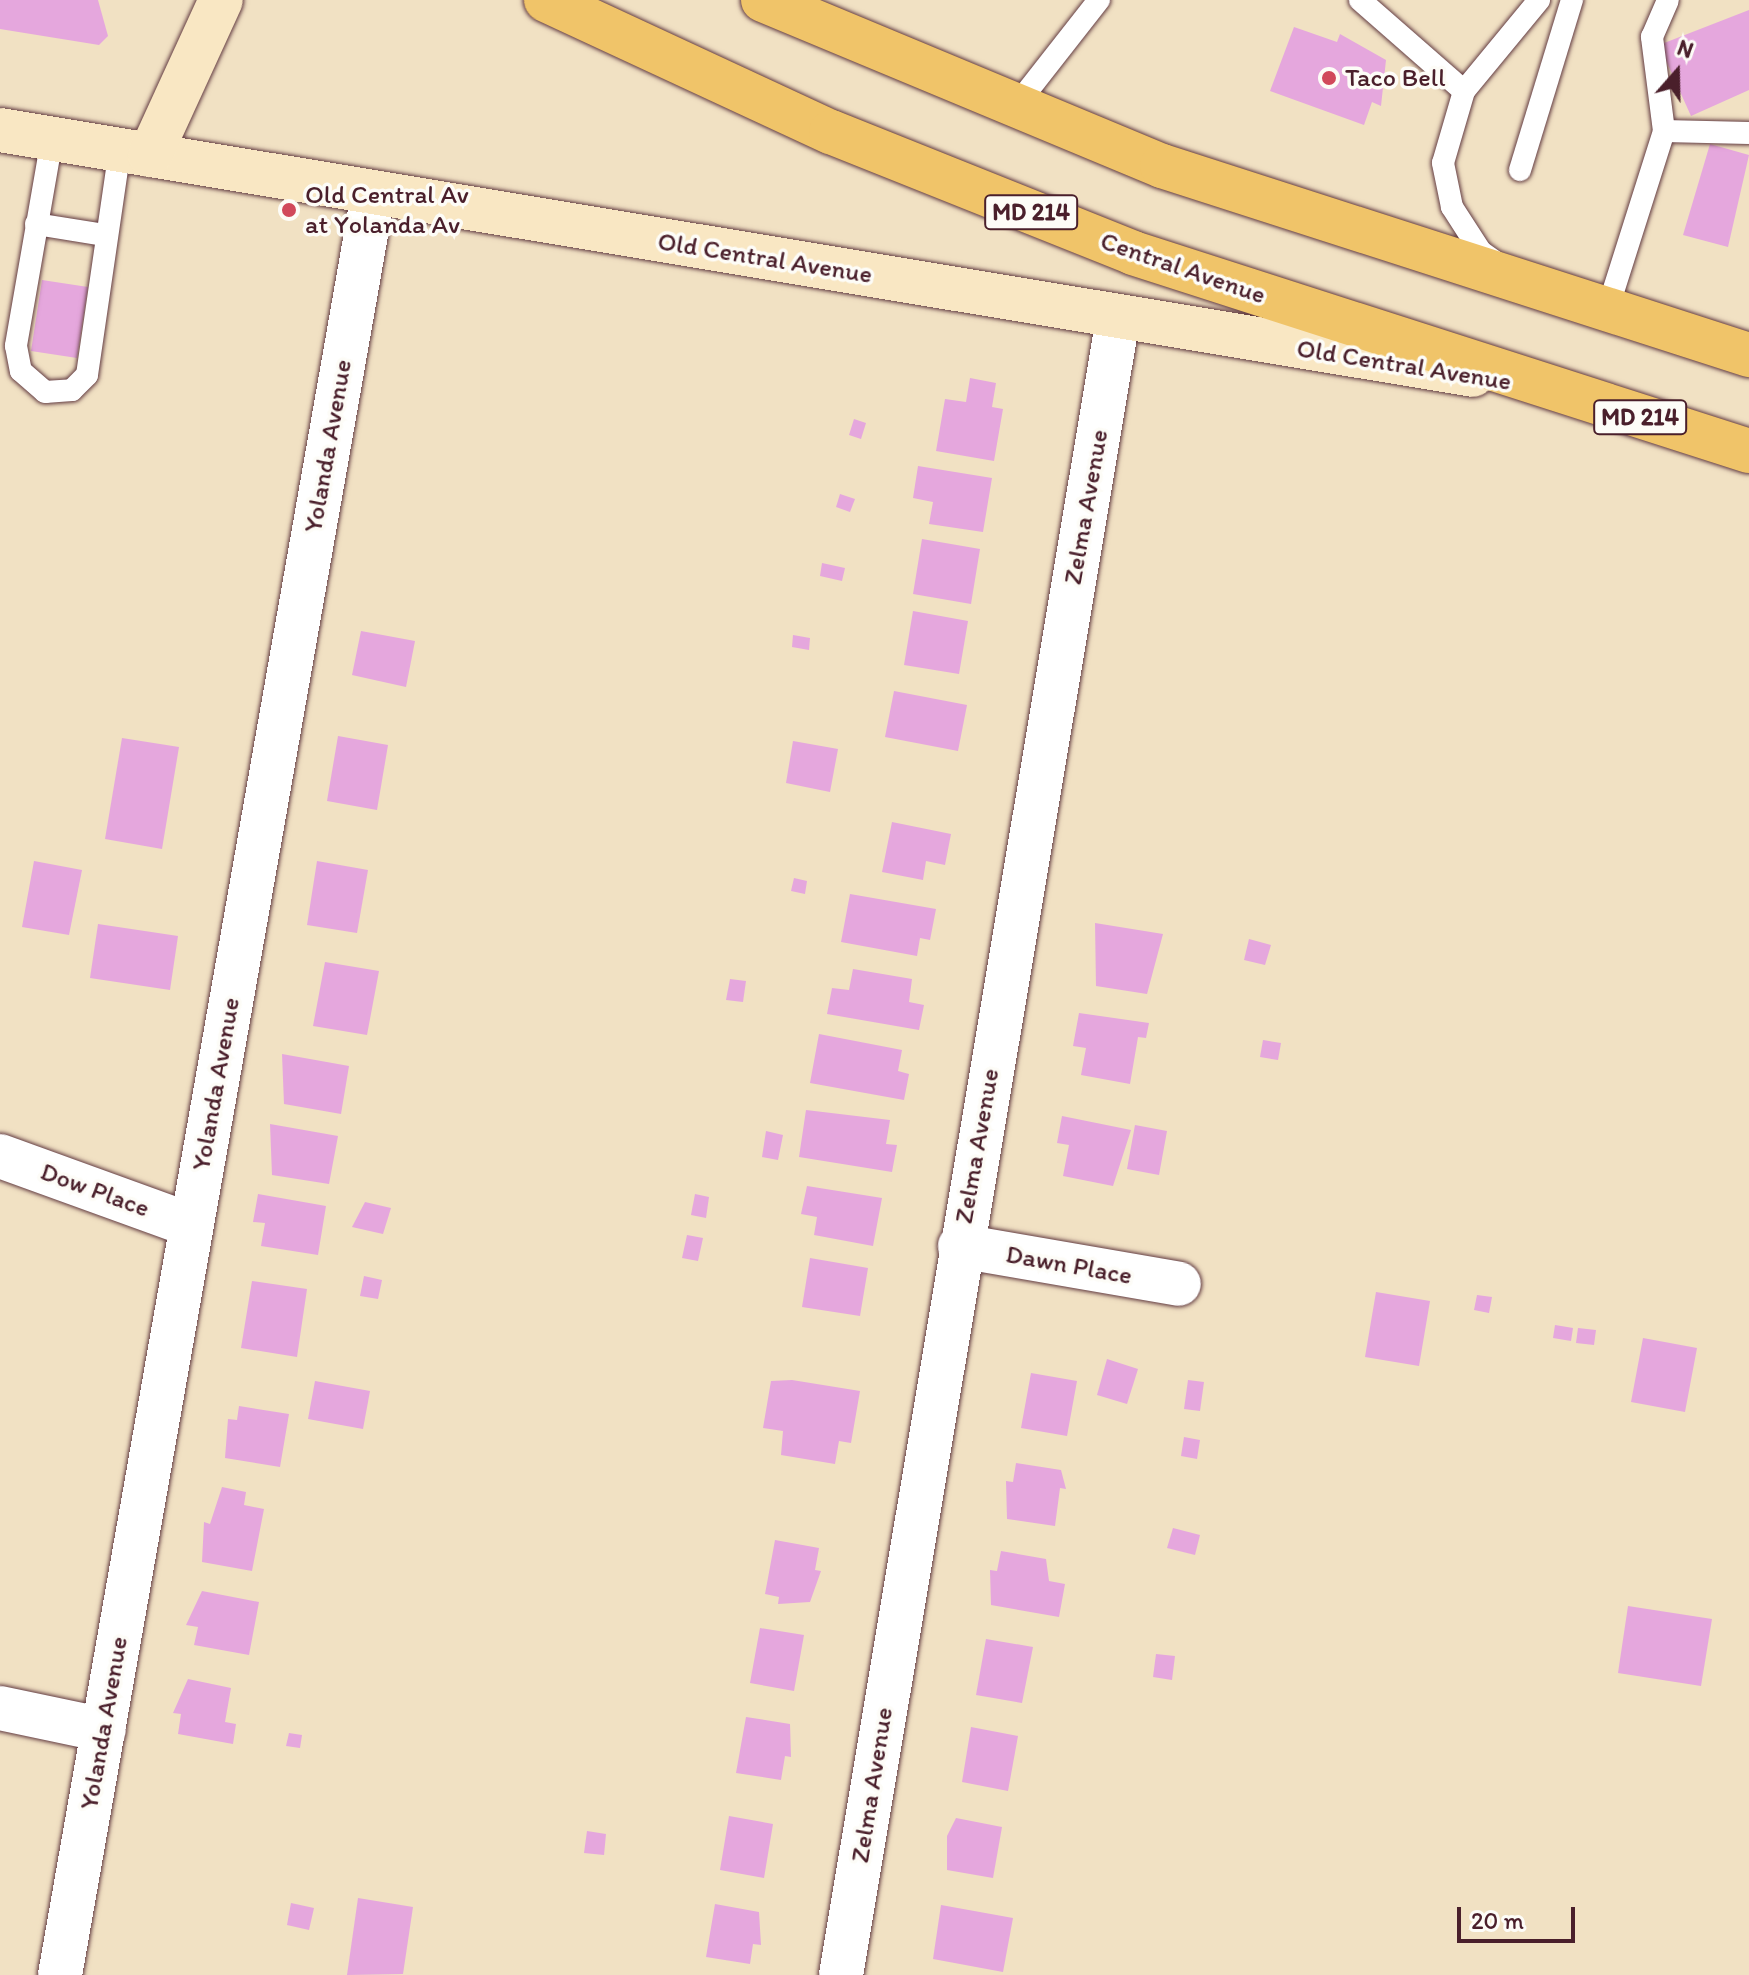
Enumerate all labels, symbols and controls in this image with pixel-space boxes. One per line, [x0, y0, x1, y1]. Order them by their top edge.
north arrow [1637, 32, 1717, 112]
text: N [1674, 34, 1697, 64]
place label: Taco Bell [1345, 62, 1446, 94]
marker: Taco Bell [1320, 69, 1338, 87]
place label: Old Central Av at Yolanda Av [305, 179, 469, 240]
road number: MD 214 [983, 192, 1079, 232]
marker: Old Central Av at Yolanda Av [280, 201, 298, 219]
street label: Central Avenue [1097, 225, 1269, 311]
street label: Old Central Avenue [655, 226, 875, 290]
street label: Old Central Avenue [1294, 333, 1514, 397]
street label: Yolanda Avenue [297, 357, 359, 535]
road number: MD 214 [1592, 397, 1688, 437]
street label: Zelma Avenue [1057, 428, 1115, 586]
street label: Yolanda Avenue [185, 995, 247, 1173]
street label: Zelma Avenue [948, 1067, 1006, 1225]
street label: Dow Place [36, 1156, 154, 1224]
street label: Dawn Place [1003, 1239, 1135, 1291]
street label: Yolanda Avenue [73, 1634, 135, 1812]
street label: Zelma Avenue [844, 1706, 900, 1864]
scale bar [1461, 1891, 1579, 1941]
text: 20 m [1471, 1906, 1524, 1935]

